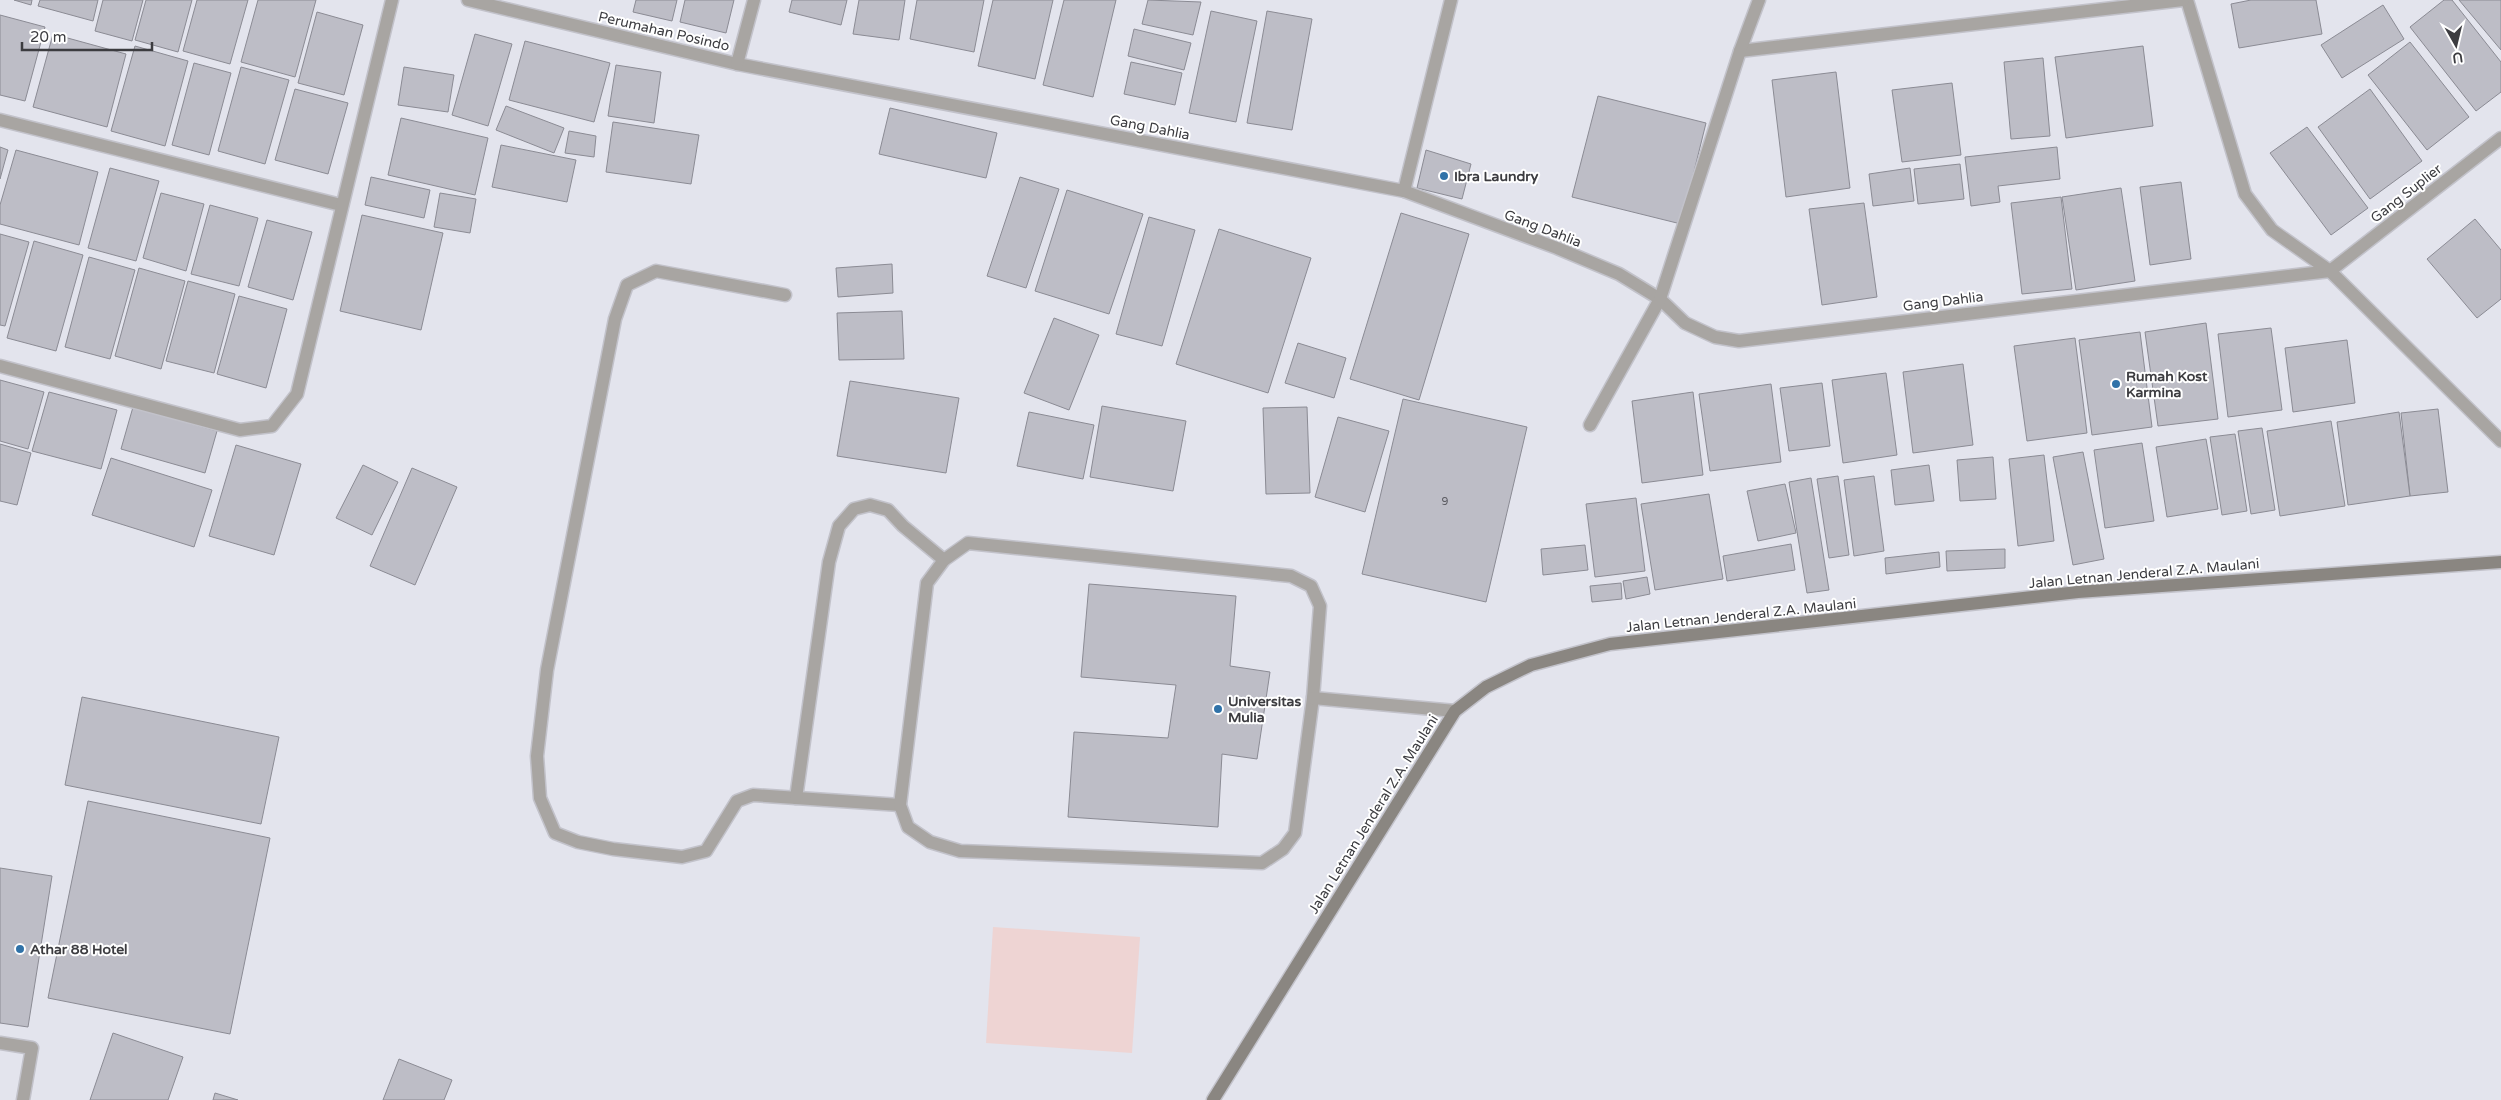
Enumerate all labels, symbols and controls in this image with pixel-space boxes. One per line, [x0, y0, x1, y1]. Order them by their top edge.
street label: Perumahan Posindo [597, 8, 731, 55]
scale bar [22, 20, 152, 52]
north arrow [2431, 20, 2481, 70]
text: 20 m [30, 28, 67, 46]
text: U [2451, 48, 2464, 67]
street label: Gang Dahlia [1108, 111, 1191, 144]
street label: Gang Suplier [2367, 160, 2446, 226]
place label: Ibra Laundry [1454, 168, 1539, 185]
marker: Ibra Laundry [1438, 170, 1450, 182]
street label: Gang Dahlia [1502, 206, 1584, 251]
street label: Gang Dahlia [1902, 288, 1984, 315]
place label: Rumah Kost Karmina [2126, 368, 2208, 401]
marker: Rumah Kost Karmina [2110, 378, 2122, 390]
house number: 9 [1442, 495, 1449, 508]
street label: Jalan Letnan Jenderal Z.A. Maulani [2028, 555, 2260, 592]
street label: Jalan Letnan Jenderal Z.A. Maulani [1625, 595, 1857, 636]
place label: Universitas Mulia [1228, 693, 1301, 726]
marker: Universitas Mulia [1212, 703, 1224, 715]
street label: Jalan Letnan Jenderal Z.A. Maulani [1305, 712, 1442, 917]
place label: Athar 88 Hotel [30, 941, 128, 958]
marker: Athar 88 Hotel [14, 943, 26, 955]

